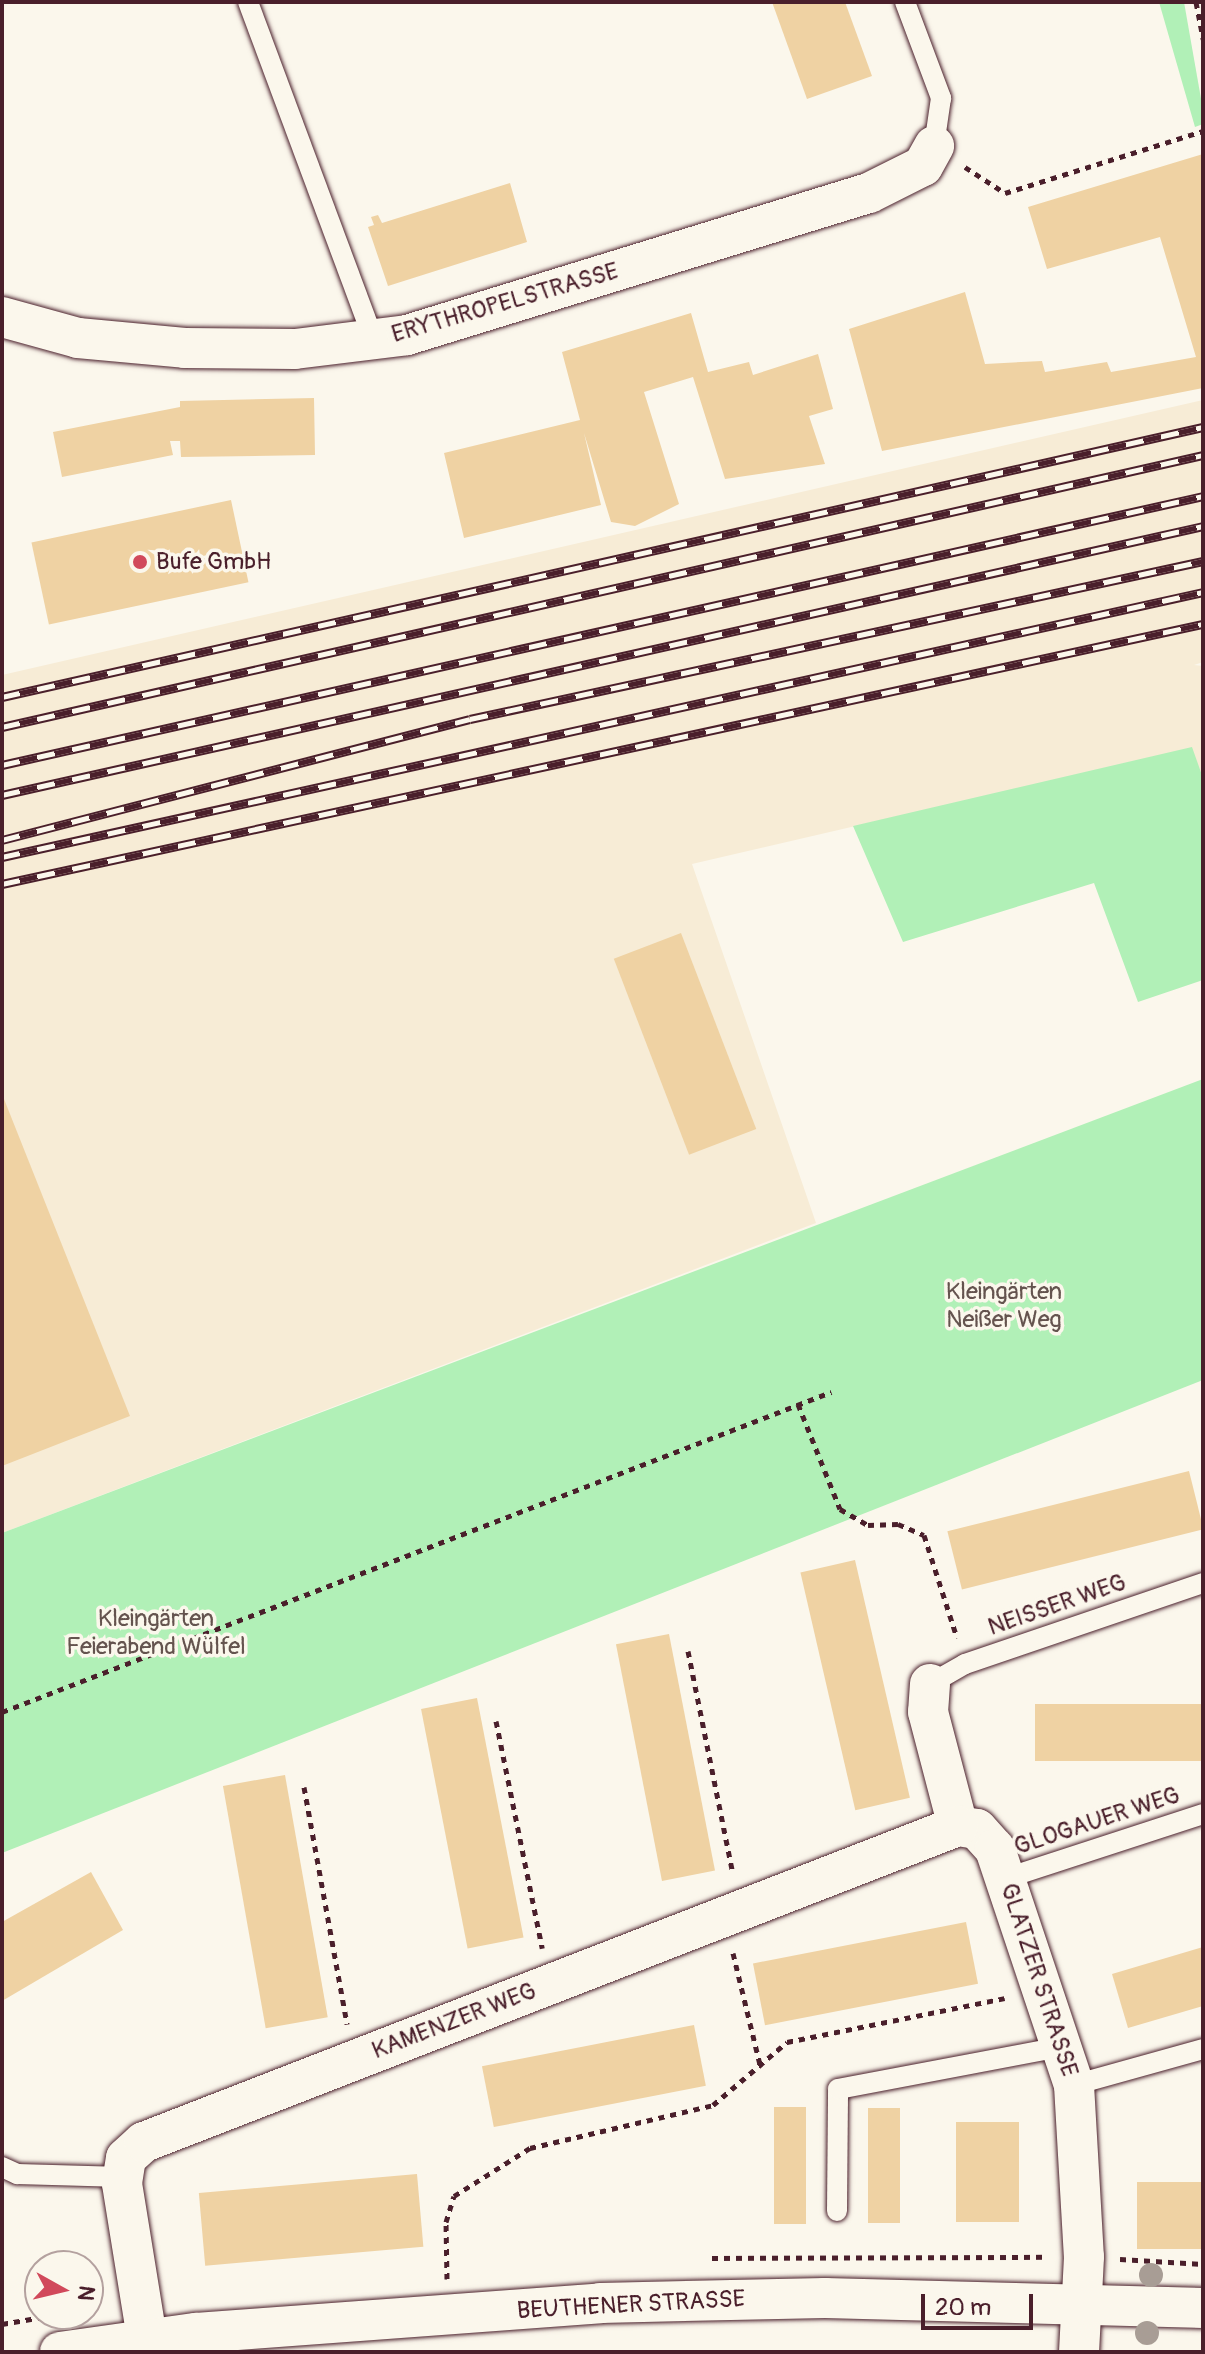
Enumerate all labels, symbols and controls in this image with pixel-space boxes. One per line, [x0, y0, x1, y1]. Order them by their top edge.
street label: ERYTHROPELSTRASSE [388, 257, 622, 349]
place label: Bufe GmbH [156, 548, 271, 576]
marker: Bufe GmbH [131, 553, 149, 571]
park label: Kleingärten Neißer Weg [946, 1278, 1062, 1334]
street label: NEISSER WEG [984, 1568, 1130, 1642]
park label: Kleingärten Feierabend Wülfel [66, 1605, 246, 1661]
street label: GLOGAUER WEG [1011, 1781, 1183, 1861]
street label: GLATZER STRASSE [994, 1880, 1084, 2080]
street label: KAMENZER WEG [368, 1976, 540, 2066]
north arrow [24, 2250, 104, 2330]
scale bar [925, 2278, 1037, 2328]
text: N [71, 2284, 101, 2302]
street label: BEUTHENER STRASSE [516, 2285, 746, 2325]
text: 20 m [935, 2293, 991, 2322]

